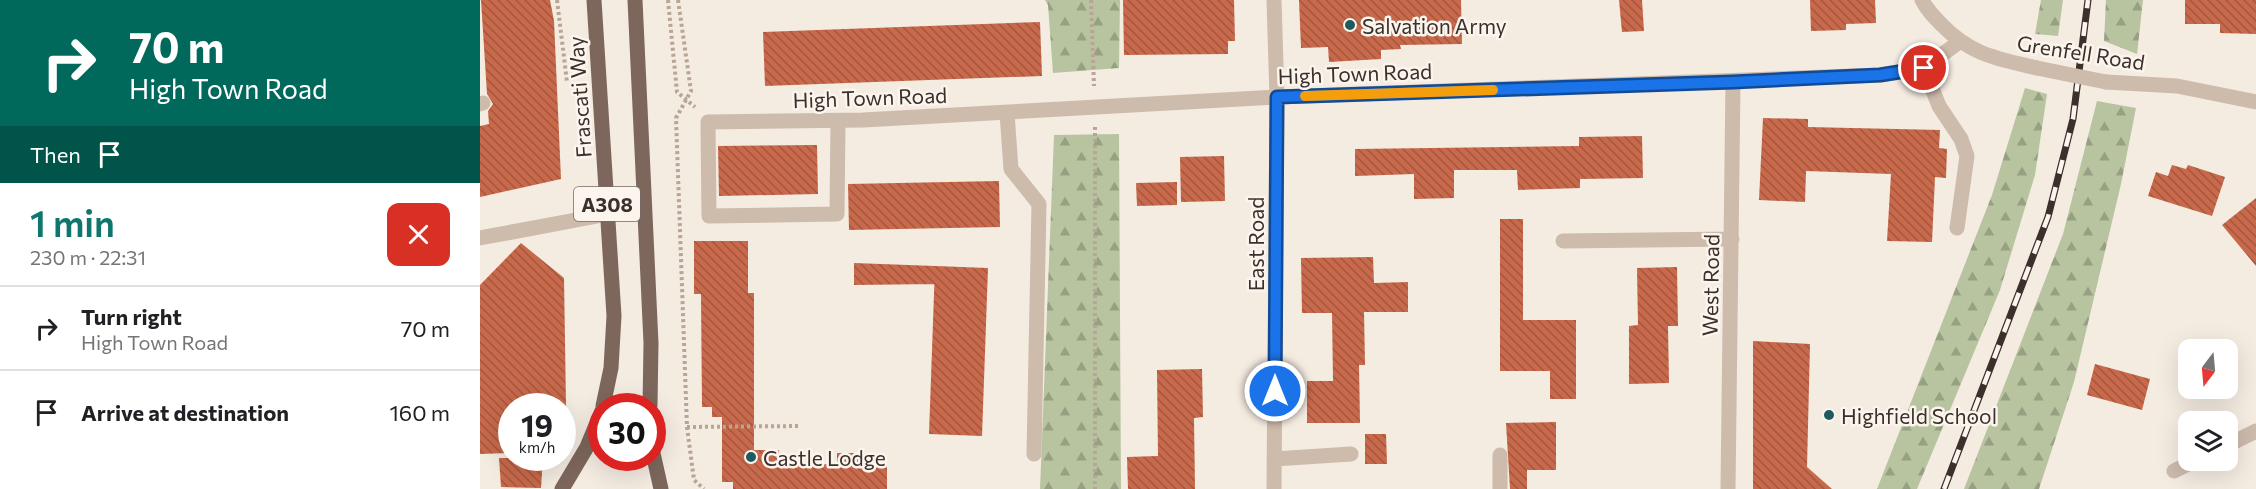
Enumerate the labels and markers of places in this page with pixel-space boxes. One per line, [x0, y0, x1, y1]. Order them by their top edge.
place label: Salvation Army [1362, 13, 1507, 38]
marker: Salvation Army [1343, 18, 1357, 32]
pin [1898, 42, 1949, 93]
place label: Highfield School [1841, 403, 1997, 428]
marker: Highfield School [1822, 408, 1836, 422]
place label: Castle Lodge [763, 445, 886, 470]
marker: Castle Lodge [744, 450, 758, 464]

